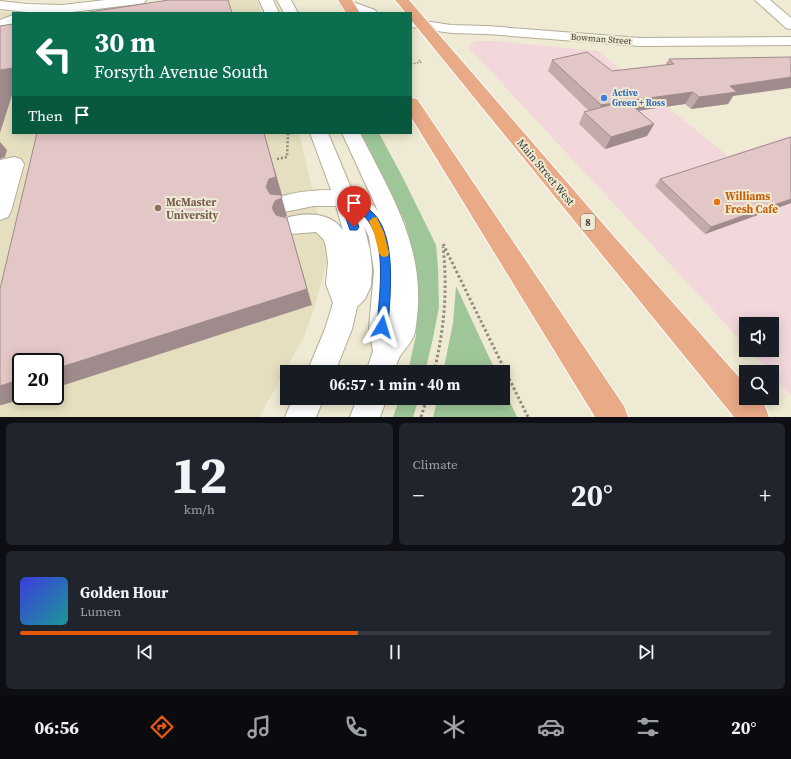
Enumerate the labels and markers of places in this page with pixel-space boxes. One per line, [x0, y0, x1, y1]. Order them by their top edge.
place label: Active Green + Ross [612, 87, 665, 109]
marker: Active Green + Ross [599, 93, 609, 103]
pin [337, 186, 371, 227]
place label: Williams Fresh Cafe [725, 189, 778, 217]
place label: McMaster University [166, 195, 219, 223]
marker: Williams Fresh Cafe [712, 197, 722, 207]
marker: McMaster University [153, 203, 163, 213]

